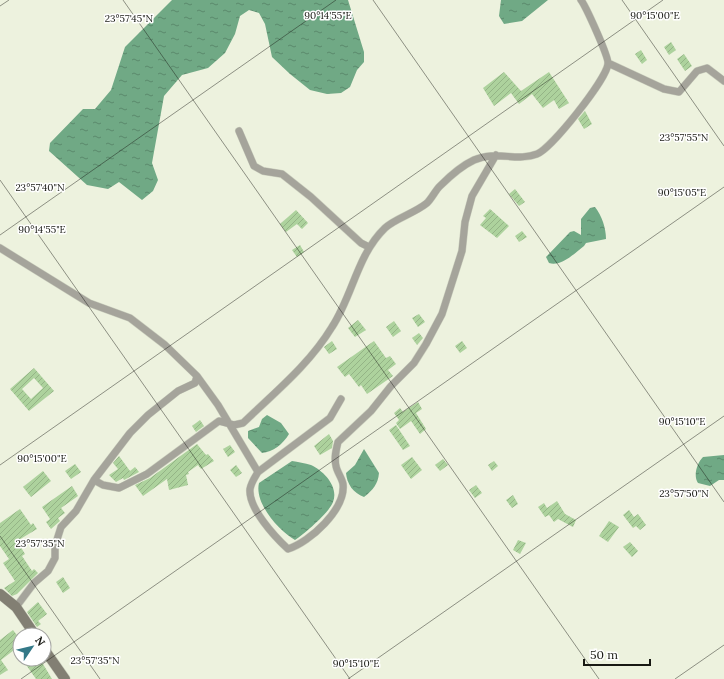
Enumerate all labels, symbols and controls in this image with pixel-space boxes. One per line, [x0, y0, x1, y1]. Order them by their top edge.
text: 90°14'55"E [304, 9, 352, 22]
text: 90°15'00"E [630, 9, 680, 22]
text: 23°57'45"N [105, 12, 154, 25]
text: 23°57'55"N [660, 131, 709, 144]
text: 23°57'40"N [15, 181, 65, 194]
text: 90°15'05"E [658, 186, 706, 199]
text: 90°14'55"E [18, 223, 66, 236]
text: 90°15'10"E [659, 415, 705, 428]
text: 90°15'00"E [17, 452, 67, 465]
text: 23°57'50"N [659, 487, 709, 500]
text: 23°57'35"N [15, 537, 65, 550]
north arrow [12, 627, 52, 667]
text: N [32, 634, 49, 649]
scale bar [584, 641, 650, 667]
text: 50 m [590, 647, 618, 662]
text: 23°57'35"N [70, 654, 120, 667]
text: 90°15'10"E [333, 657, 379, 670]

